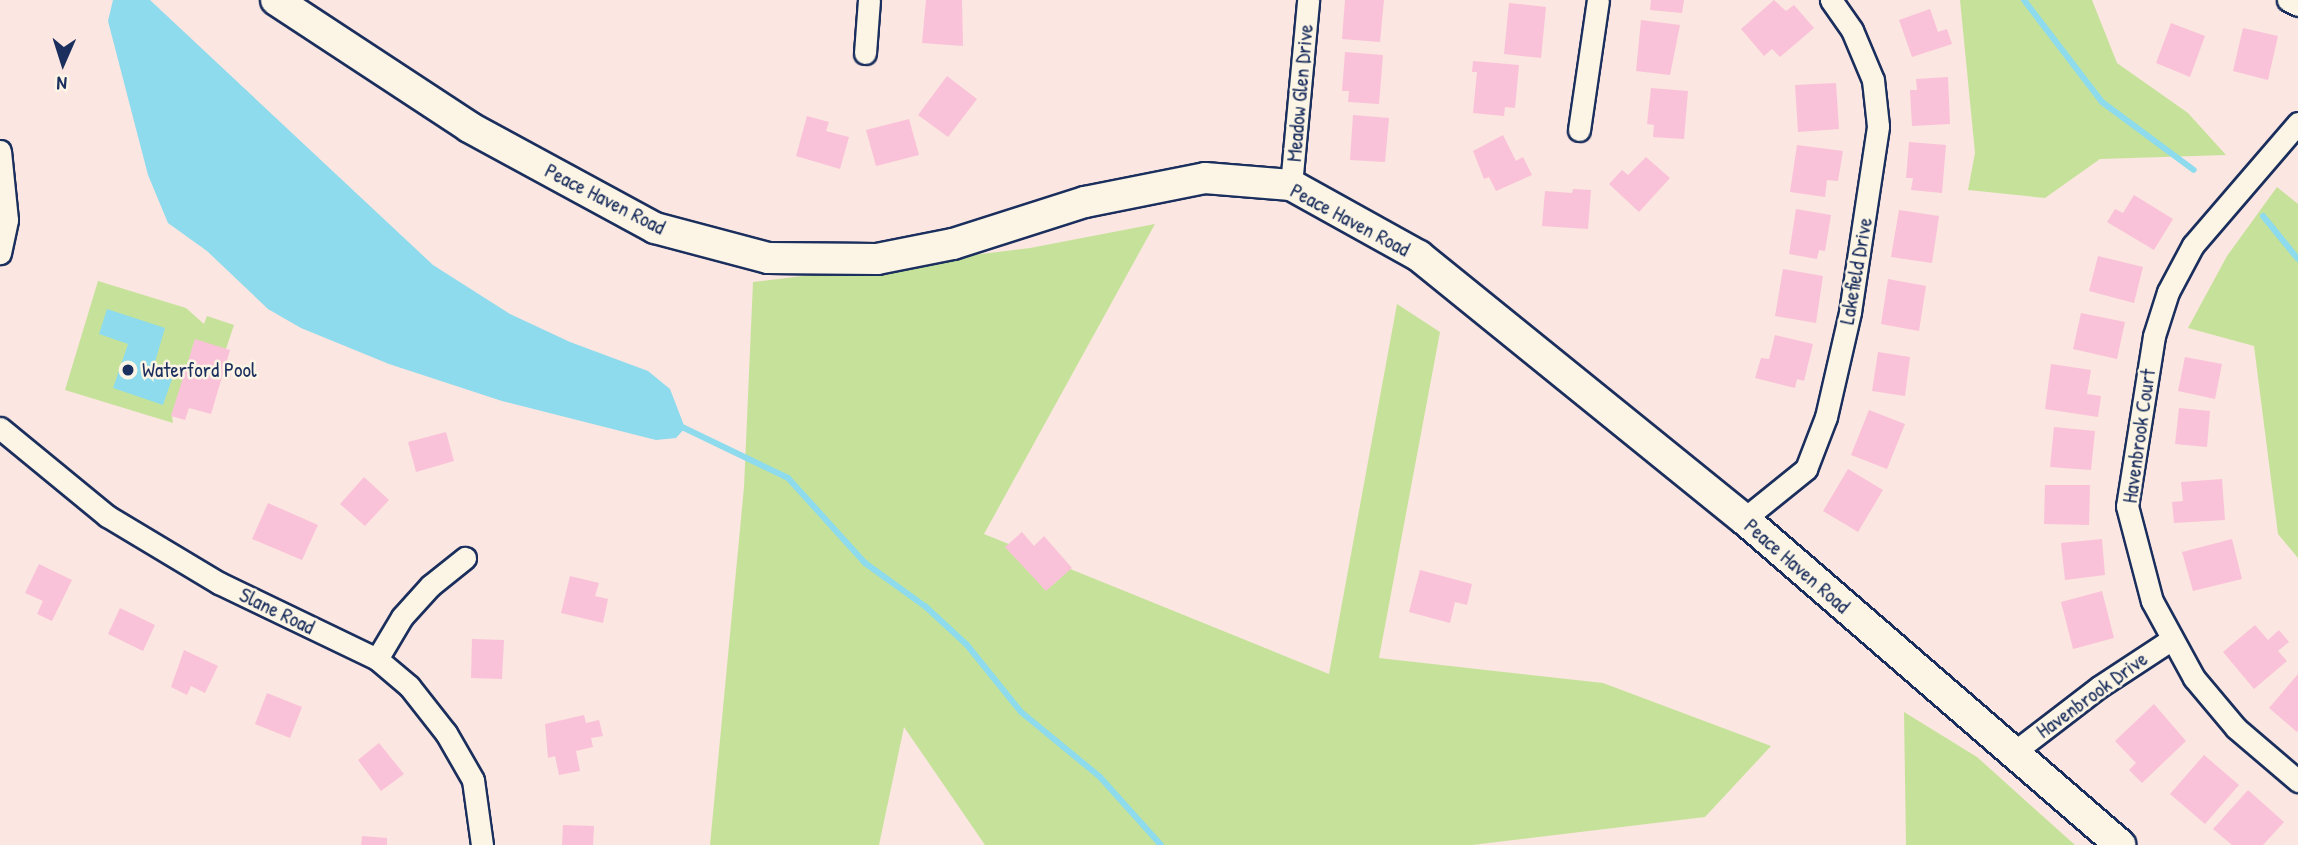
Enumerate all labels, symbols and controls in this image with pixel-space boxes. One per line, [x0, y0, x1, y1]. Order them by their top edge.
street label: Meadow Glen Drive [1281, 23, 1319, 163]
north arrow [28, 28, 98, 98]
text: N [56, 71, 68, 97]
street label: Peace Haven Road [541, 158, 669, 240]
street label: Peace Haven Road [1286, 178, 1414, 262]
street label: Lakefield Drive [1834, 216, 1878, 326]
place label: Waterford Pool [142, 357, 257, 383]
marker: Waterford Pool [120, 362, 136, 378]
street label: Havenbrook Court [2117, 367, 2161, 505]
street label: Peace Haven Road [1739, 513, 1855, 619]
street label: Slane Road [235, 582, 319, 640]
street label: Havenbrook Drive [2032, 646, 2152, 744]

